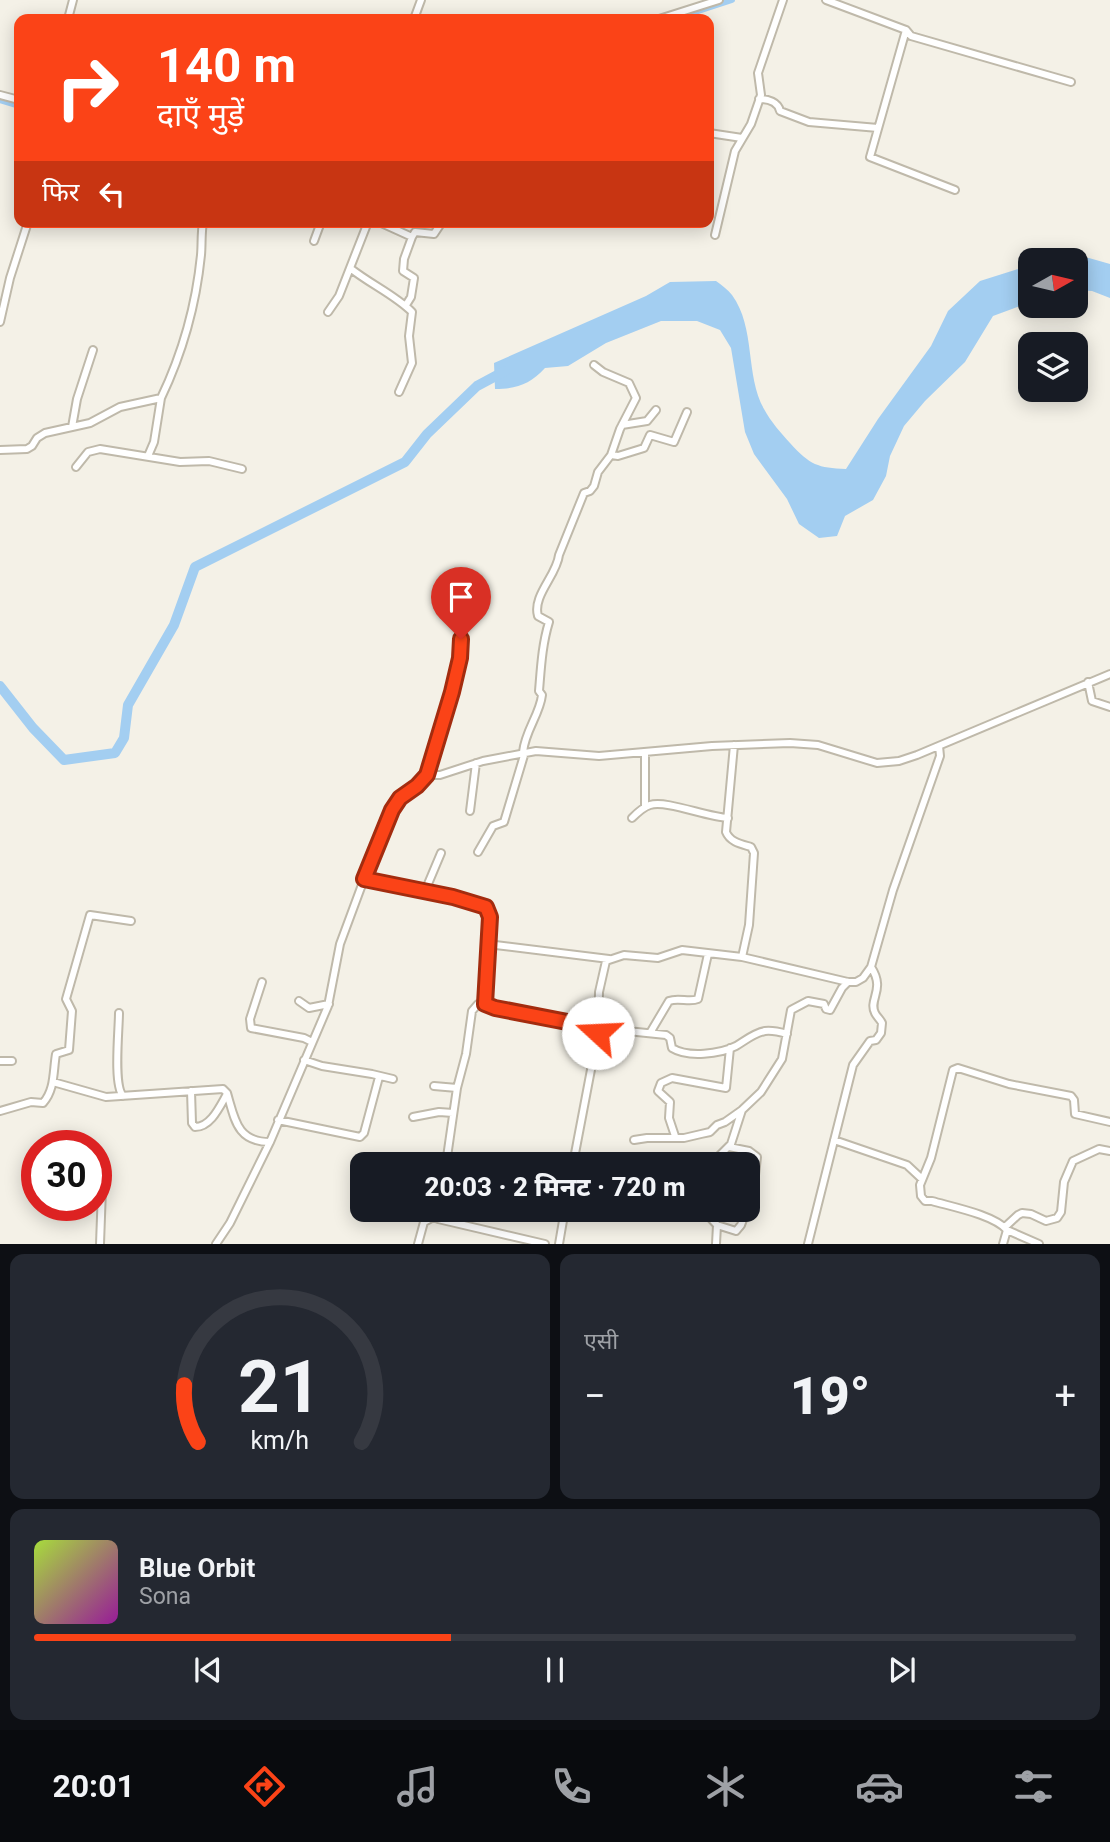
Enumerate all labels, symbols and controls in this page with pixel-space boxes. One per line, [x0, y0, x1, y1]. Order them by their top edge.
text: 140 m [157, 37, 296, 94]
icon: right [42, 42, 133, 133]
text: दाएँ मुड़ें [157, 96, 244, 134]
icon: left [93, 175, 131, 213]
text: फिर [42, 177, 79, 207]
north arrow [1018, 248, 1088, 318]
map controls [1018, 248, 1088, 402]
button: layers [1018, 332, 1088, 402]
pin [431, 567, 491, 639]
icon: arrive [442, 578, 480, 616]
position arrow [561, 996, 635, 1070]
speed limit sign: 30 [21, 1130, 112, 1221]
text: 20:03 · 2 मिनट · 720 m [425, 1172, 686, 1202]
text: एसी [584, 1328, 618, 1355]
text: 21 [238, 1345, 322, 1431]
text: 19° [790, 1366, 870, 1427]
text: − [584, 1374, 606, 1418]
text: + [1054, 1374, 1076, 1418]
text: km/h [251, 1426, 309, 1455]
text: Blue Orbit [139, 1553, 255, 1583]
text: Sona [139, 1583, 191, 1610]
icon: previous [189, 1651, 227, 1689]
icon: pause [536, 1651, 574, 1689]
icon: next [883, 1651, 921, 1689]
icon: directions [240, 1762, 289, 1811]
icon: music [393, 1762, 442, 1811]
icon: phone [547, 1762, 596, 1811]
icon: climate [701, 1762, 750, 1811]
icon: car [855, 1762, 904, 1811]
icon: filters [1009, 1762, 1058, 1811]
text: 20:01 [52, 1767, 135, 1805]

